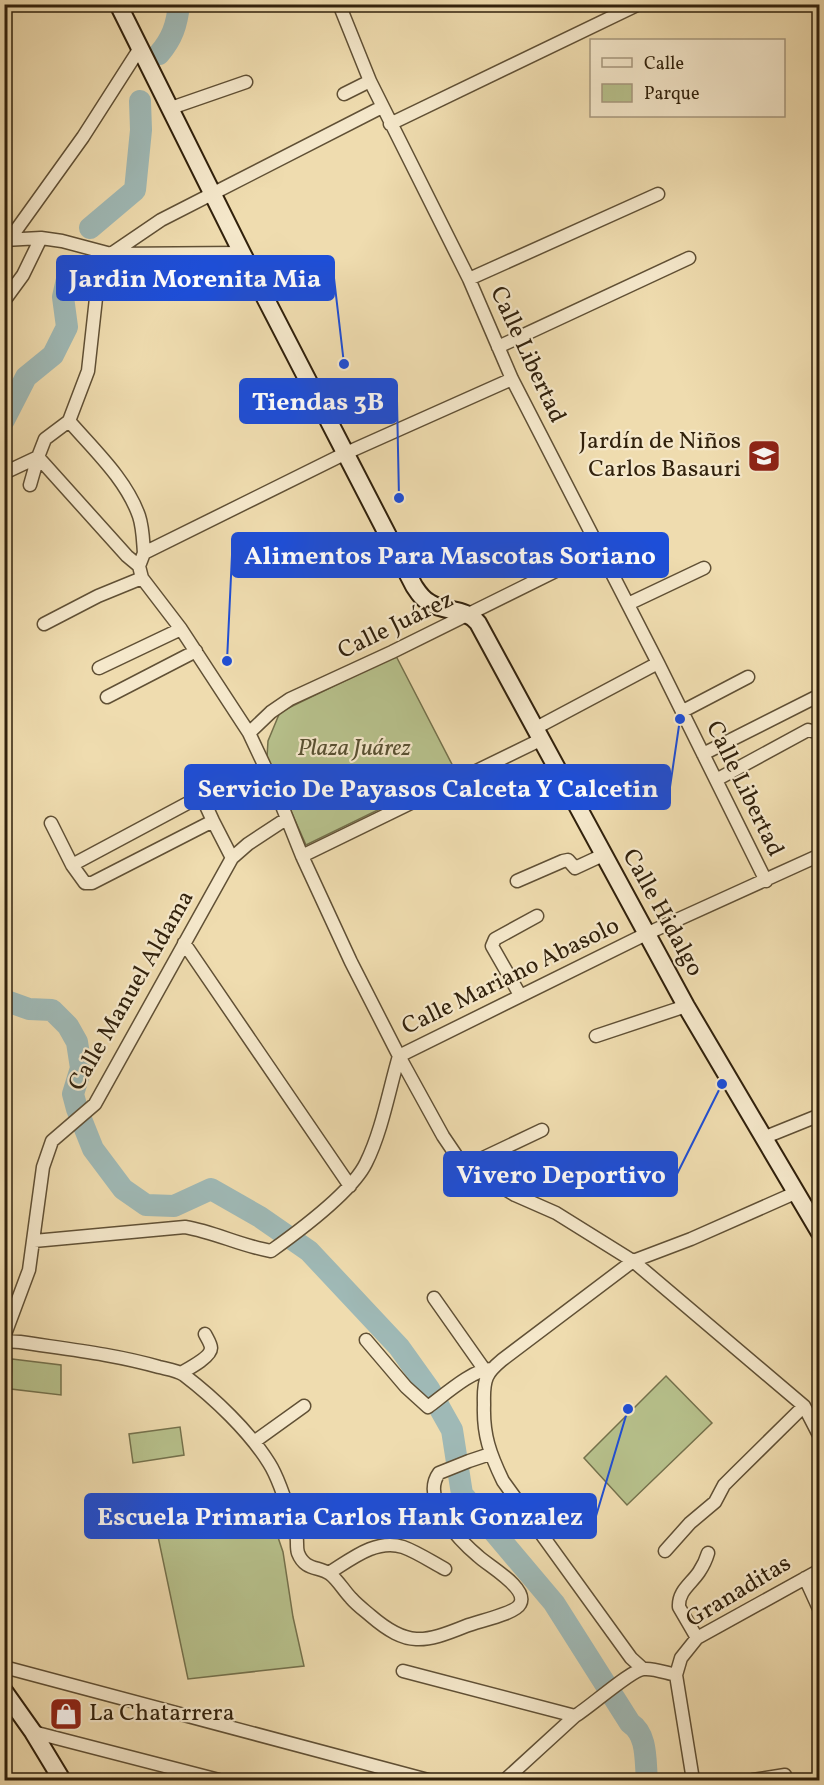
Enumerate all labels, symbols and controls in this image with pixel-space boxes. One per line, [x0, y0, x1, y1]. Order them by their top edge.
legend [590, 39, 785, 117]
text: Calle [644, 52, 684, 77]
text: Parque [644, 82, 699, 107]
callout: Jardin Morenita Mia [57, 256, 334, 300]
text: Jardin Morenita Mia [68, 262, 321, 298]
street label: Calle Libertad [480, 281, 574, 429]
callout: Tiendas 3B [240, 379, 397, 423]
text: Tiendas 3B [252, 385, 384, 421]
place label: Jardín de Niños Carlos Basauri [579, 425, 741, 487]
school or university icon: Jardín de Niños Carlos Basauri [746, 438, 782, 474]
callout: Alimentos Para Mascotas Soriano [232, 533, 668, 577]
text: Alimentos Para Mascotas Soriano [244, 539, 656, 575]
street label: Calle Juárez [332, 583, 460, 669]
street label: Calle Libertad [696, 715, 792, 863]
park label: Plaza Juárez [297, 732, 411, 766]
callout: Servicio De Payasos Calceta Y Calcetin [185, 765, 670, 809]
text: Servicio De Payasos Calceta Y Calcetin [197, 772, 659, 808]
street label: Calle Hidalgo [613, 843, 711, 983]
street label: Calle Manuel Aldama [61, 884, 203, 1098]
street label: Calle Mariano Abasolo [396, 909, 626, 1045]
callout: Vivero Deportivo [444, 1152, 677, 1196]
text: Vivero Deportivo [456, 1158, 666, 1194]
callout: Escuela Primaria Carlos Hank Gonzalez [85, 1494, 596, 1538]
text: Escuela Primaria Carlos Hank Gonzalez [97, 1500, 583, 1536]
street label: Granaditas [680, 1547, 798, 1637]
shop icon: La Chatarrera [48, 1696, 84, 1732]
place label: La Chatarrera [89, 1697, 235, 1731]

